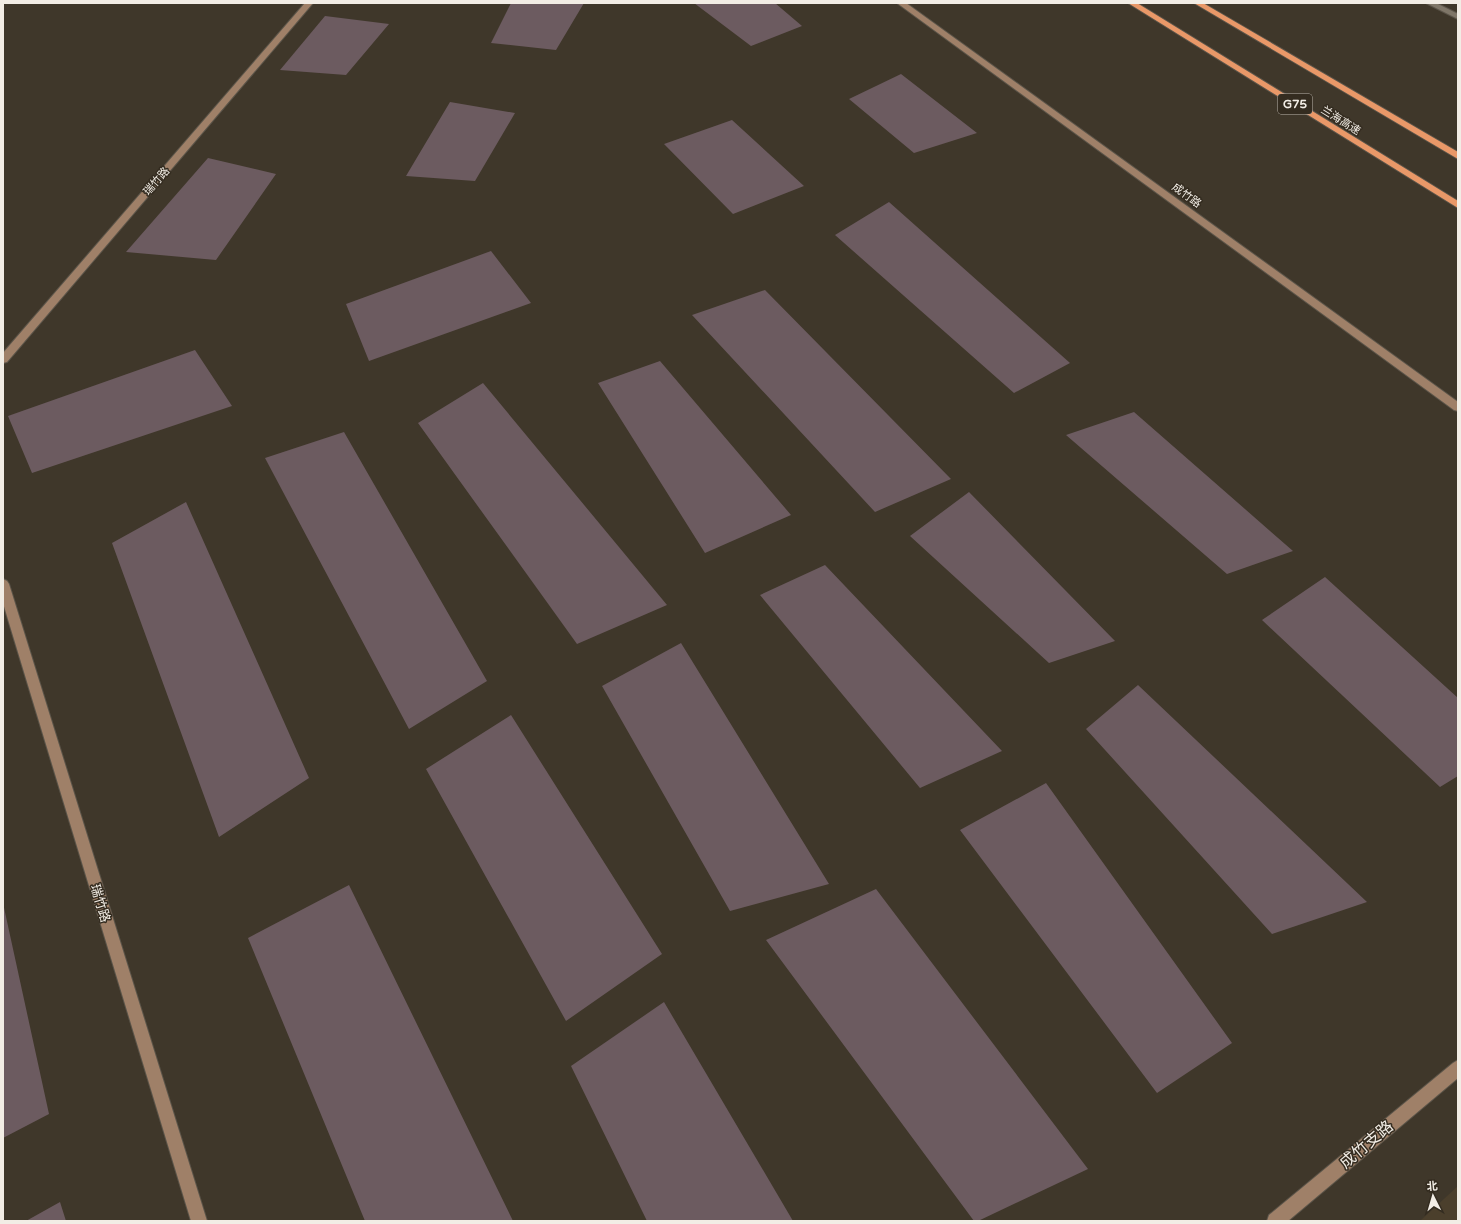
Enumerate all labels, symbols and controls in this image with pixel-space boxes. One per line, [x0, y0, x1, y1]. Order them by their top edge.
road number: G75 [1278, 94, 1312, 114]
street label: 兰海高速 [1319, 103, 1363, 138]
street label: 瑞竹路 [141, 165, 172, 198]
street label: 成竹路 [1170, 180, 1204, 210]
street label: 瑞竹路 [87, 882, 113, 924]
street label: 成竹支路 [1336, 1117, 1398, 1173]
north arrow [1413, 1176, 1453, 1216]
text: 北 [1426, 1180, 1438, 1193]

